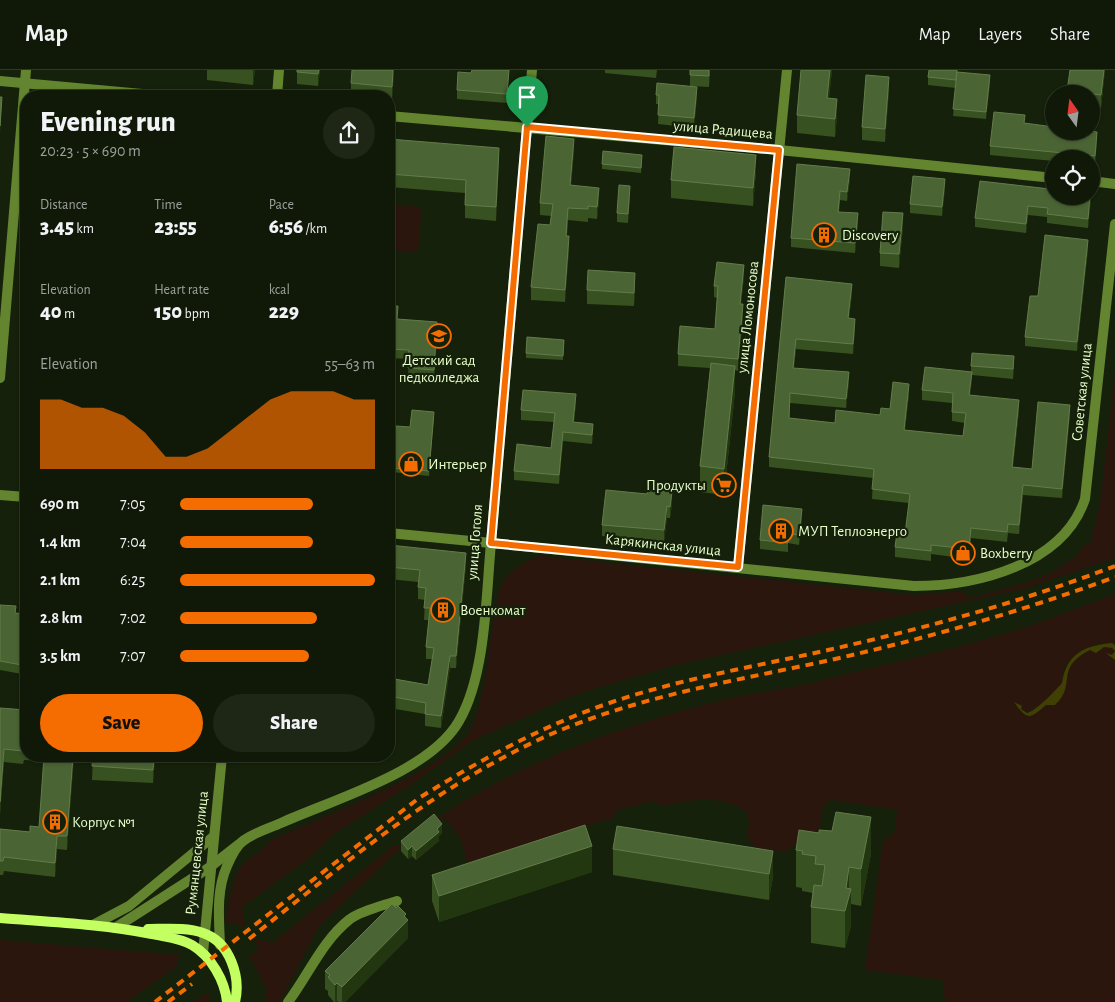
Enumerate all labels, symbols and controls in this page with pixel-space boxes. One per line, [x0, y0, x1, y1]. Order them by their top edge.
text: Map [25, 22, 68, 46]
text: Map [919, 26, 950, 44]
text: Layers [978, 26, 1022, 44]
text: Share [1050, 26, 1090, 44]
pin [506, 76, 548, 127]
icon: arrive [513, 83, 541, 111]
north arrow [1045, 85, 1100, 140]
map controls [1045, 85, 1100, 205]
button: share [323, 107, 375, 159]
text: Evening run [40, 109, 176, 137]
street label: улица Радищева [672, 118, 773, 142]
text: 20:23 · 5 × 690 m [40, 143, 141, 159]
button: locate [1045, 150, 1100, 205]
text: Distance [40, 198, 87, 212]
text: Time [154, 198, 182, 212]
text: Pace [269, 198, 294, 212]
text: 3.45 [40, 216, 74, 237]
text: 23:55 [154, 216, 197, 237]
text: 6:56 [269, 216, 303, 237]
text: km [74, 222, 94, 236]
text: /km [303, 222, 327, 236]
building icon: Discovery [811, 222, 837, 248]
place label: Discovery [842, 228, 899, 243]
street label: улица Ломоносова [735, 260, 761, 375]
text: Elevation [40, 283, 91, 297]
text: Heart rate [154, 283, 209, 297]
text: kcal [269, 283, 290, 297]
text: 40 [40, 301, 62, 322]
text: 150 [154, 301, 182, 322]
text: 229 [269, 301, 299, 322]
text: m [62, 307, 75, 321]
text: bpm [182, 307, 210, 321]
school or university icon: Детский сад педколледжа [426, 323, 452, 349]
street label: Советская улица [1069, 342, 1095, 442]
place label: Детский сад педколледжа [399, 353, 479, 385]
text: Elevation [40, 356, 98, 372]
text: 55–63 m [324, 356, 375, 372]
shop icon: Интерьер [398, 451, 424, 477]
place label: Интерьер [428, 457, 487, 472]
supermarket icon: Продукты [711, 472, 737, 498]
place label: Продукты [646, 478, 706, 493]
text: 690 m [40, 496, 79, 512]
text: 7:05 [120, 496, 145, 512]
street label: улица Гоголя [465, 503, 485, 582]
building icon: МУП Теплоэнерго [768, 518, 794, 544]
place label: МУП Теплоэнерго [798, 524, 907, 539]
street label: Карякинская улица [604, 531, 722, 559]
text: 1.4 km [40, 534, 81, 550]
text: 7:04 [120, 534, 146, 550]
shop icon: Boxberry [950, 540, 976, 566]
place label: Boxberry [980, 546, 1033, 561]
text: 2.1 km [40, 572, 80, 588]
text: 6:25 [120, 572, 145, 588]
building icon: Военкомат [430, 597, 456, 623]
place label: Военкомат [460, 603, 526, 618]
text: 2.8 km [40, 610, 82, 626]
text: 7:02 [120, 610, 146, 626]
text: 3.5 km [40, 648, 81, 664]
text: 7:07 [120, 648, 145, 664]
button: Save [40, 694, 203, 752]
button: Share [213, 694, 375, 752]
street label: Румянцевская улица [183, 790, 211, 916]
building icon: Корпус №1 [42, 809, 68, 835]
place label: Корпус №1 [72, 815, 136, 830]

